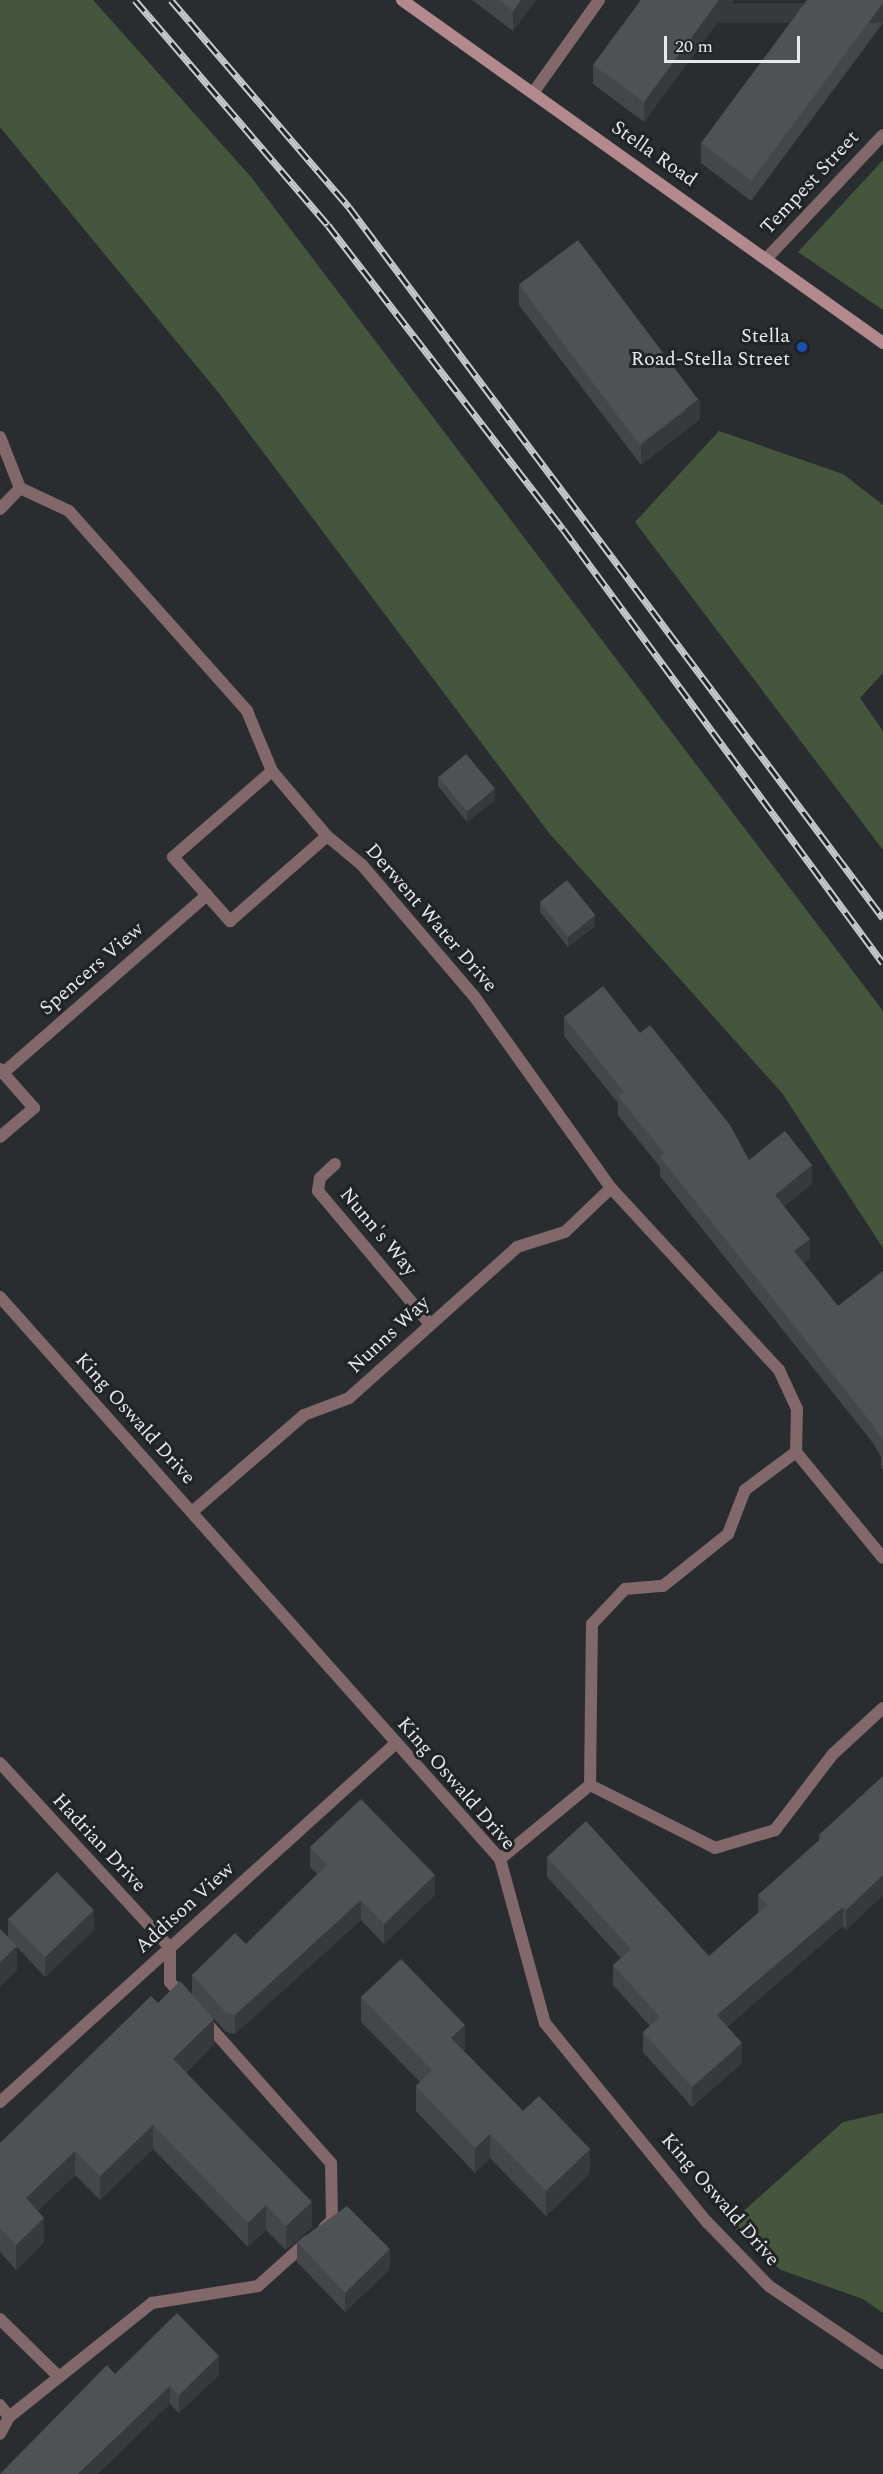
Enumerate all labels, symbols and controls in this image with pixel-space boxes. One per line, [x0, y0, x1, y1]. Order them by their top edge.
scale bar [667, 24, 804, 62]
text: 20 m [675, 33, 713, 60]
street label: Stella Road [606, 116, 702, 192]
street label: Tempest Street [756, 126, 864, 240]
place label: Stella Road-Stella Street [631, 324, 790, 371]
marker: Stella Road-Stella Street [795, 340, 809, 354]
street label: Derwent Water Drive [360, 839, 502, 997]
street label: Spencers View [35, 917, 149, 1021]
street label: Nunn's Way [334, 1183, 422, 1281]
street label: Nunns Way [343, 1291, 435, 1379]
street label: King Oswald Drive [70, 1348, 200, 1490]
street label: King Oswald Drive [392, 1713, 520, 1855]
street label: Hadrian Drive [47, 1788, 151, 1898]
street label: Addison View [130, 1857, 240, 1959]
street label: King Oswald Drive [656, 2129, 784, 2271]

